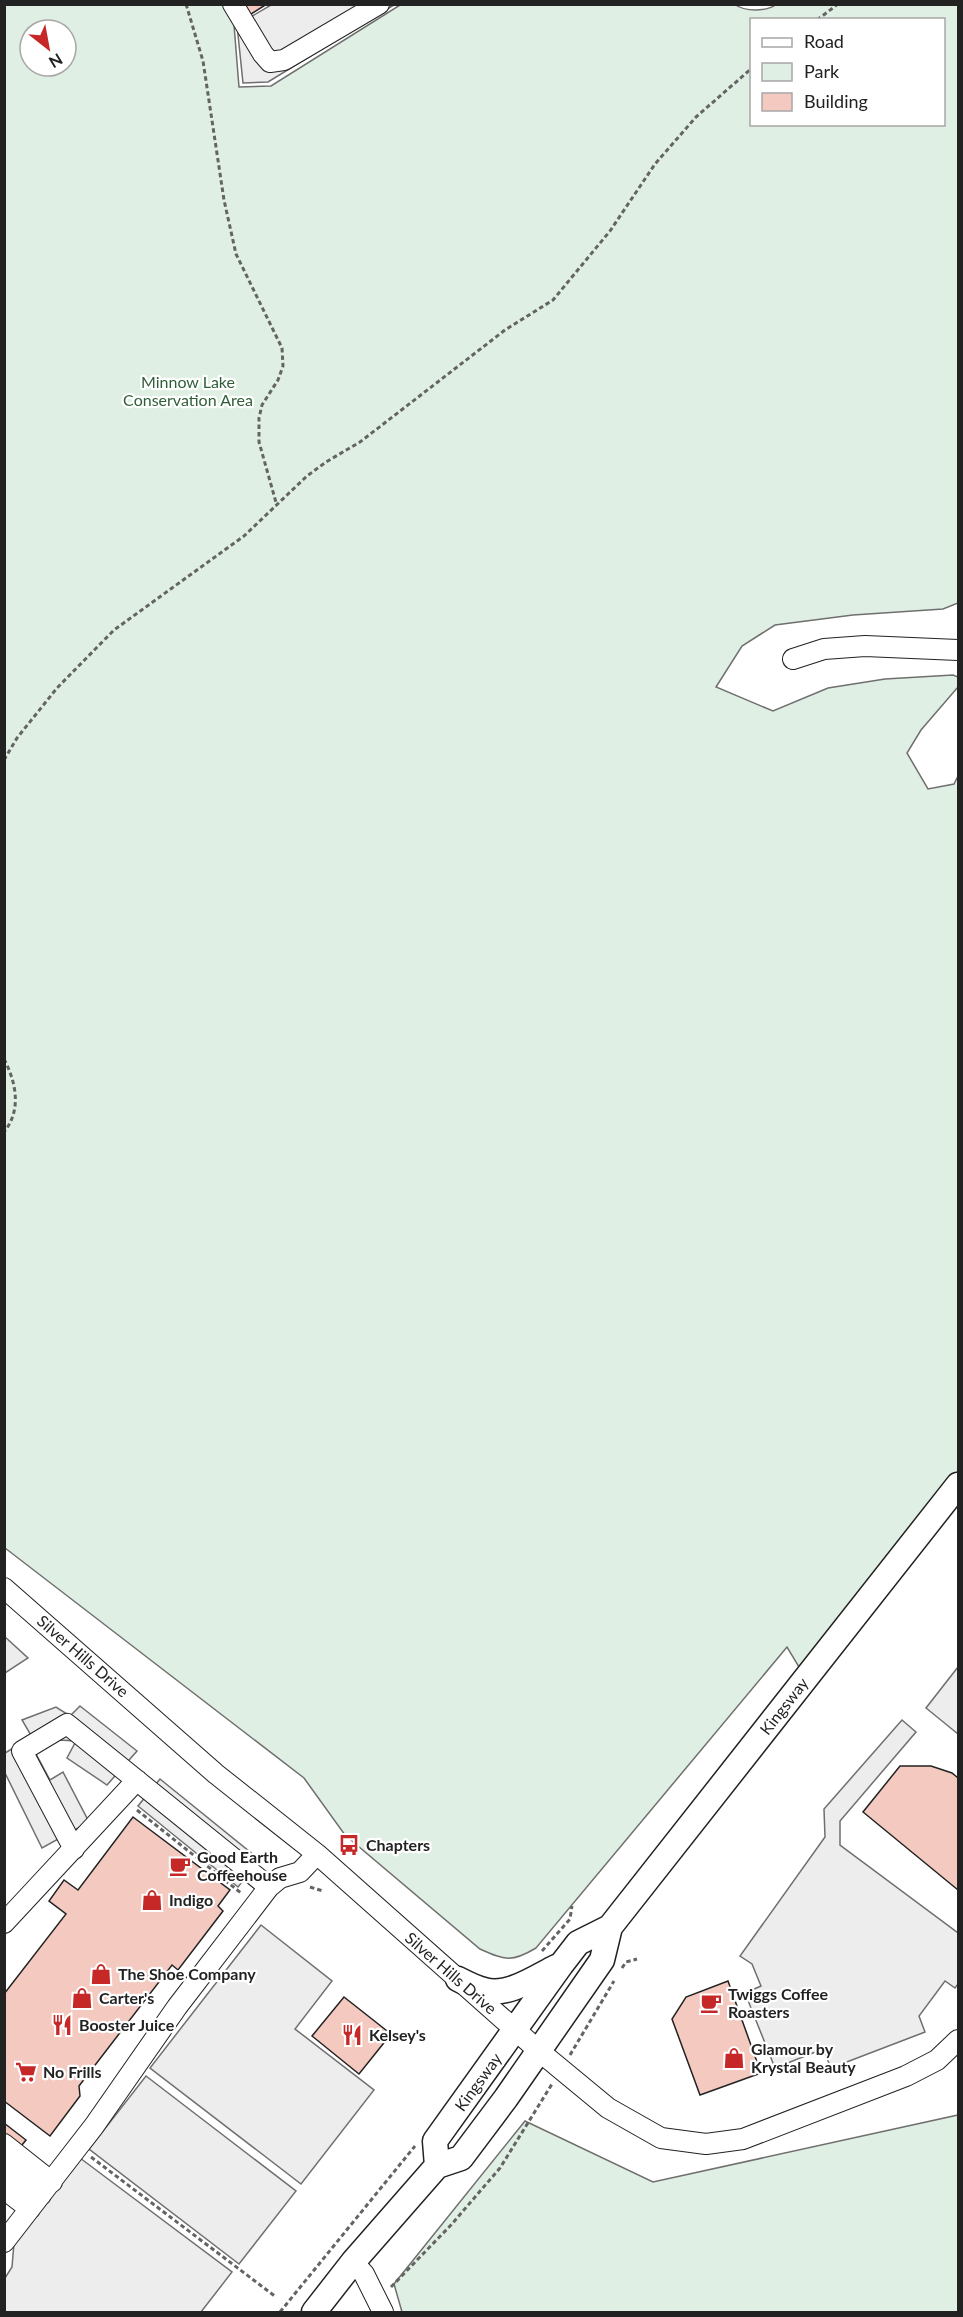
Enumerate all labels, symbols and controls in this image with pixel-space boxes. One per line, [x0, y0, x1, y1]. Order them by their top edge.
north arrow [18, 18, 78, 78]
legend [750, 18, 945, 126]
text: Road [804, 30, 844, 52]
text: N [46, 50, 66, 73]
text: Park [804, 60, 840, 82]
text: Building [804, 90, 868, 112]
park label: Minnow Lake Conservation Area [123, 372, 253, 409]
street label: Silver Hills Drive [34, 1611, 133, 1701]
street label: Kingsway [755, 1673, 812, 1738]
bus stop icon: Chapters [337, 1833, 361, 1857]
place label: Chapters [366, 1835, 430, 1854]
place label: Good Earth Coffeehouse [197, 1847, 287, 1884]
cafe icon: Good Earth Coffeehouse [168, 1854, 192, 1878]
shop icon: Indigo [140, 1888, 164, 1912]
place label: Indigo [169, 1890, 213, 1909]
street label: Silver Hills Drive [402, 1928, 501, 2018]
shop icon: The Shoe Company [89, 1962, 113, 1986]
place label: The Shoe Company [118, 1964, 256, 1983]
place label: Twiggs Coffee Roasters [728, 1984, 829, 2021]
shop icon: Carter's [70, 1986, 94, 2010]
place label: Carter's [99, 1988, 154, 2007]
cafe icon: Twiggs Coffee Roasters [699, 1991, 723, 2015]
restaurant icon: Booster Juice [50, 2013, 74, 2037]
place label: Booster Juice [79, 2015, 175, 2034]
restaurant icon: Kelsey's [340, 2023, 364, 2047]
place label: Kelsey's [369, 2025, 426, 2044]
place label: Glamour by Krystal Beauty [751, 2039, 856, 2076]
shop icon: Glamour by Krystal Beauty [722, 2046, 746, 2070]
street label: Kingsway [450, 2048, 505, 2114]
supermarket icon: No Frills [14, 2060, 38, 2084]
place label: No Frills [43, 2062, 102, 2081]

